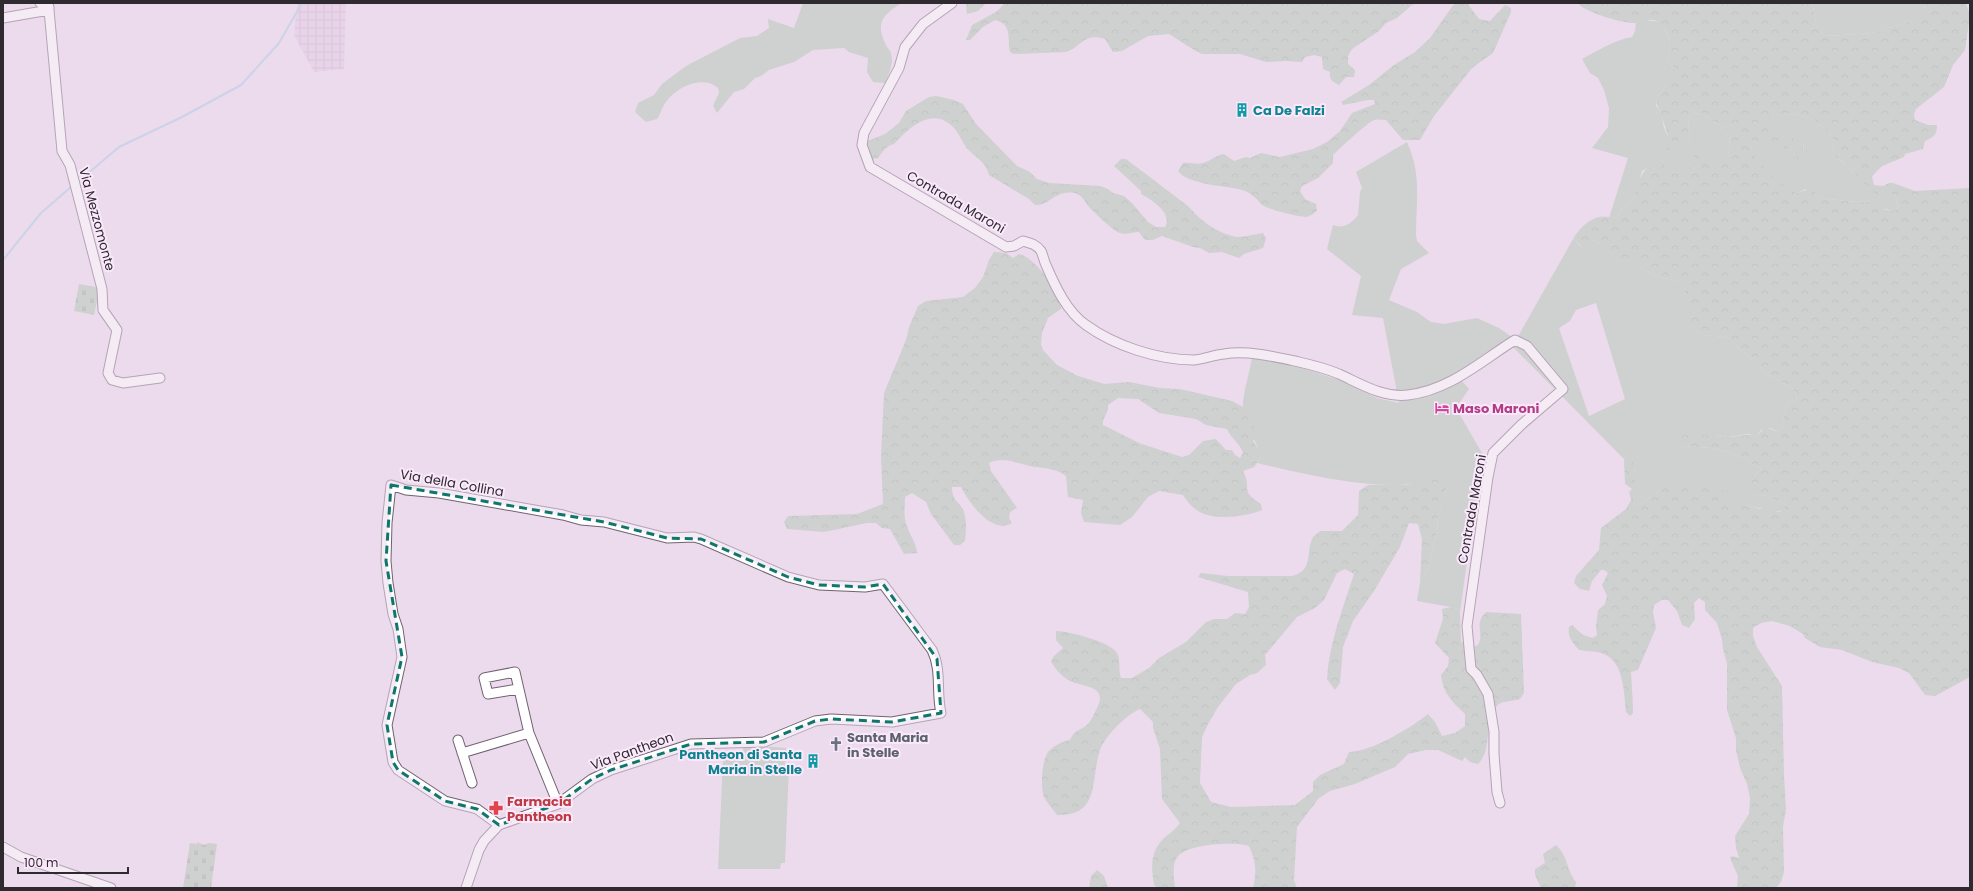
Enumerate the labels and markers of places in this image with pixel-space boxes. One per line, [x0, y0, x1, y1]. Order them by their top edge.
place label: Ca De Falzi [1253, 101, 1325, 120]
building icon: Ca De Falzi [1234, 102, 1250, 118]
place label: Maso Maroni [1453, 399, 1539, 418]
hotel icon: Maso Maroni [1434, 400, 1450, 416]
place label: Santa Maria in Stelle [847, 728, 929, 762]
church icon: Santa Maria in Stelle [828, 736, 844, 752]
place label: Pantheon di Santa Maria in Stelle [679, 745, 802, 779]
building icon: Pantheon di Santa Maria in Stelle [805, 753, 821, 769]
place label: Farmacia Pantheon [507, 792, 572, 826]
pharmacy icon: Farmacia Pantheon [488, 800, 504, 816]

